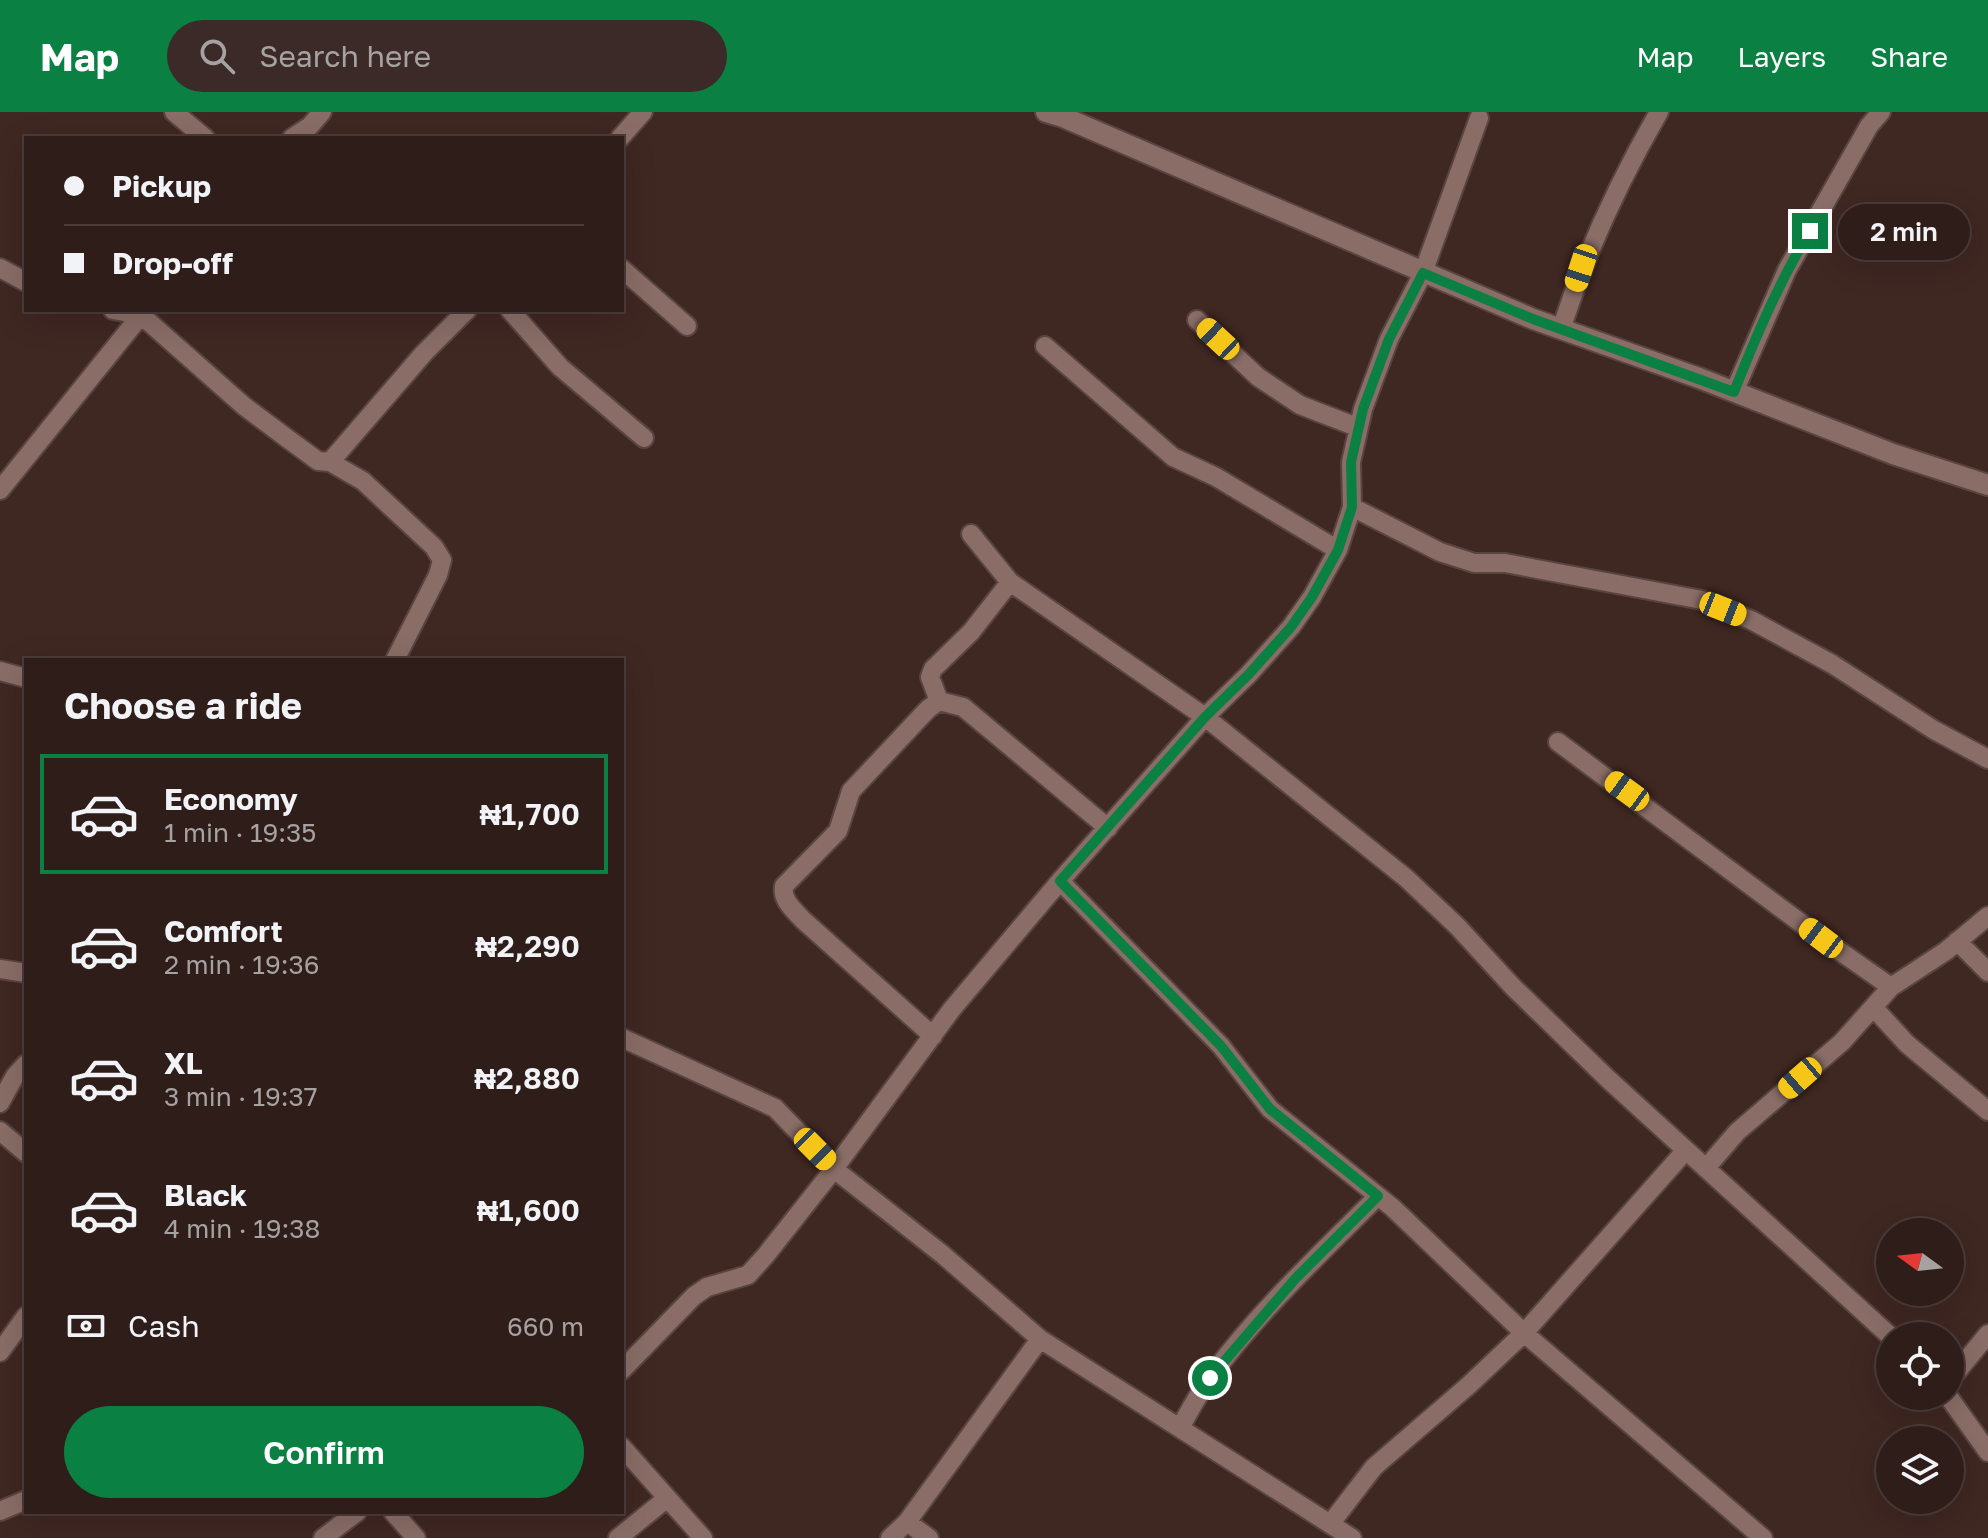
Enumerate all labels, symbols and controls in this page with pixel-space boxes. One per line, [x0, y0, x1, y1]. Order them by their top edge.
search box [167, 20, 727, 92]
text: Map [40, 34, 119, 79]
icon: search [195, 34, 239, 78]
text: Search here [259, 38, 431, 74]
text: Map [1636, 40, 1694, 73]
text: Layers [1738, 40, 1826, 73]
text: Share [1870, 40, 1948, 73]
text: Pickup [112, 168, 211, 204]
callout: 2 min [1838, 203, 1970, 259]
route end [1792, 213, 1828, 249]
text: 2 min [1870, 216, 1938, 247]
car [1562, 241, 1600, 295]
text: Drop-off [112, 245, 233, 281]
car [1192, 314, 1244, 364]
car [1696, 589, 1750, 629]
text: Choose a ride [64, 684, 302, 727]
car [1601, 767, 1653, 815]
icon: car [68, 778, 140, 850]
text: Economy [164, 781, 298, 817]
text: ₦1,700 [479, 796, 580, 832]
text: 1 min · 19:35 [164, 817, 316, 848]
icon: car [68, 910, 140, 982]
text: Comfort [164, 913, 283, 949]
car [1795, 914, 1847, 962]
text: ₦2,290 [475, 928, 580, 964]
text: 2 min · 19:36 [164, 949, 319, 980]
icon: car [68, 1042, 140, 1114]
text: XL [164, 1045, 203, 1081]
car [1774, 1053, 1826, 1103]
text: ₦2,880 [474, 1060, 580, 1096]
text: 3 min · 19:37 [164, 1081, 318, 1112]
car [790, 1124, 840, 1174]
icon: car [68, 1174, 140, 1246]
text: Black [164, 1177, 247, 1213]
text: ₦1,600 [477, 1192, 580, 1228]
text: 4 min · 19:38 [164, 1213, 320, 1244]
north arrow [1876, 1218, 1964, 1306]
map controls [1876, 1218, 1964, 1514]
icon: cash [64, 1304, 108, 1348]
text: Cash [128, 1308, 200, 1344]
text: 660 m [507, 1311, 584, 1342]
button: locate [1876, 1322, 1964, 1410]
route start [1192, 1360, 1228, 1396]
button: Confirm [64, 1406, 584, 1498]
button: layers [1876, 1426, 1964, 1514]

